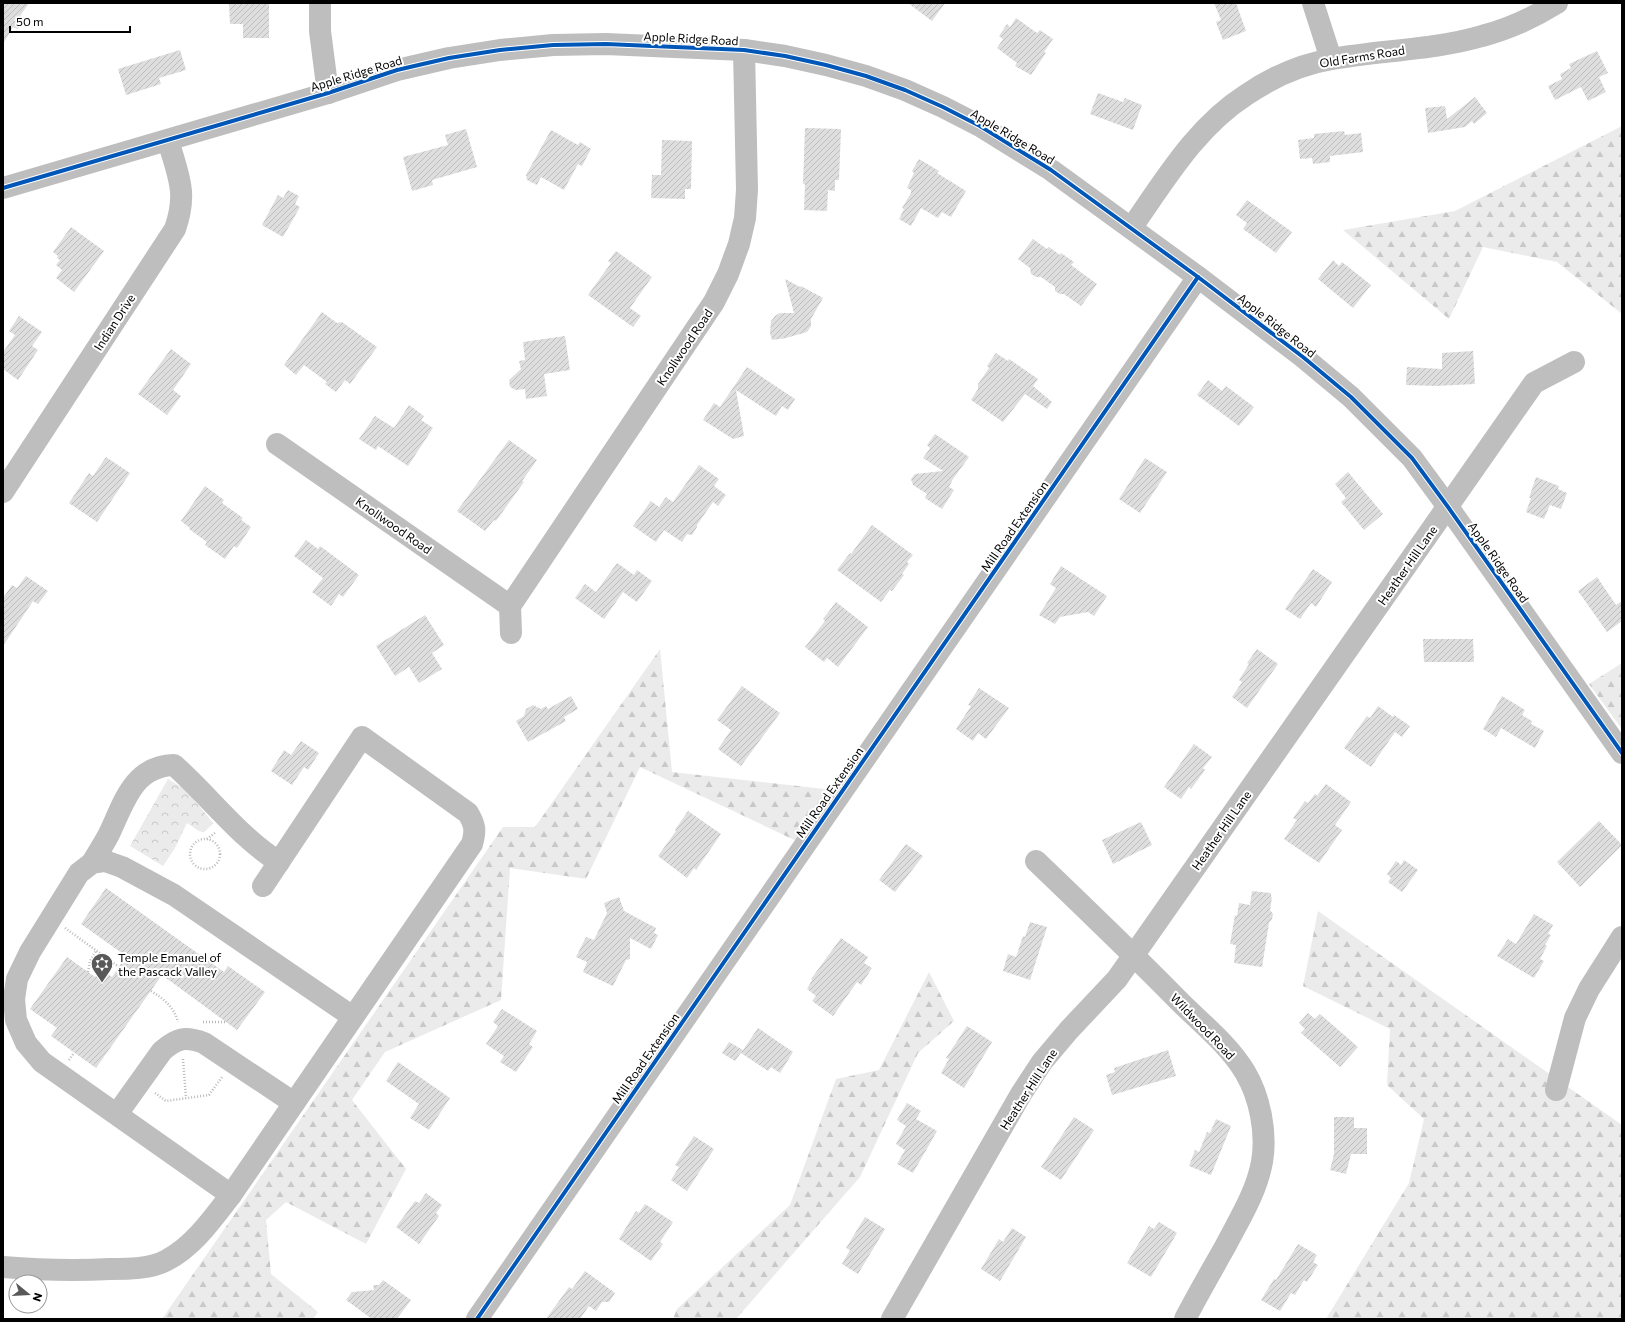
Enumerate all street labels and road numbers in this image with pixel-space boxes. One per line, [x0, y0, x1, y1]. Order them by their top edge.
street label: Apple Ridge Road [643, 29, 739, 47]
street label: Old Farms Road [1318, 42, 1406, 70]
street label: Apple Ridge Road [308, 52, 404, 94]
street label: Apple Ridge Road [969, 105, 1057, 167]
street label: Apple Ridge Road [1235, 290, 1319, 360]
street label: Indian Drive [91, 291, 137, 353]
street label: Knollwood Road [653, 306, 715, 388]
street label: Mill Road Extension [977, 478, 1051, 574]
street label: Knollwood Road [353, 494, 435, 556]
street label: Apple Ridge Road [1466, 519, 1532, 605]
street label: Heather Hill Lane [1374, 523, 1440, 607]
street label: Mill Road Extension [792, 744, 866, 840]
street label: Heather Hill Lane [1188, 788, 1254, 872]
street label: Wildwood Road [1168, 990, 1238, 1062]
street label: Mill Road Extension [608, 1010, 682, 1106]
street label: Heather Hill Lane [997, 1046, 1059, 1132]

